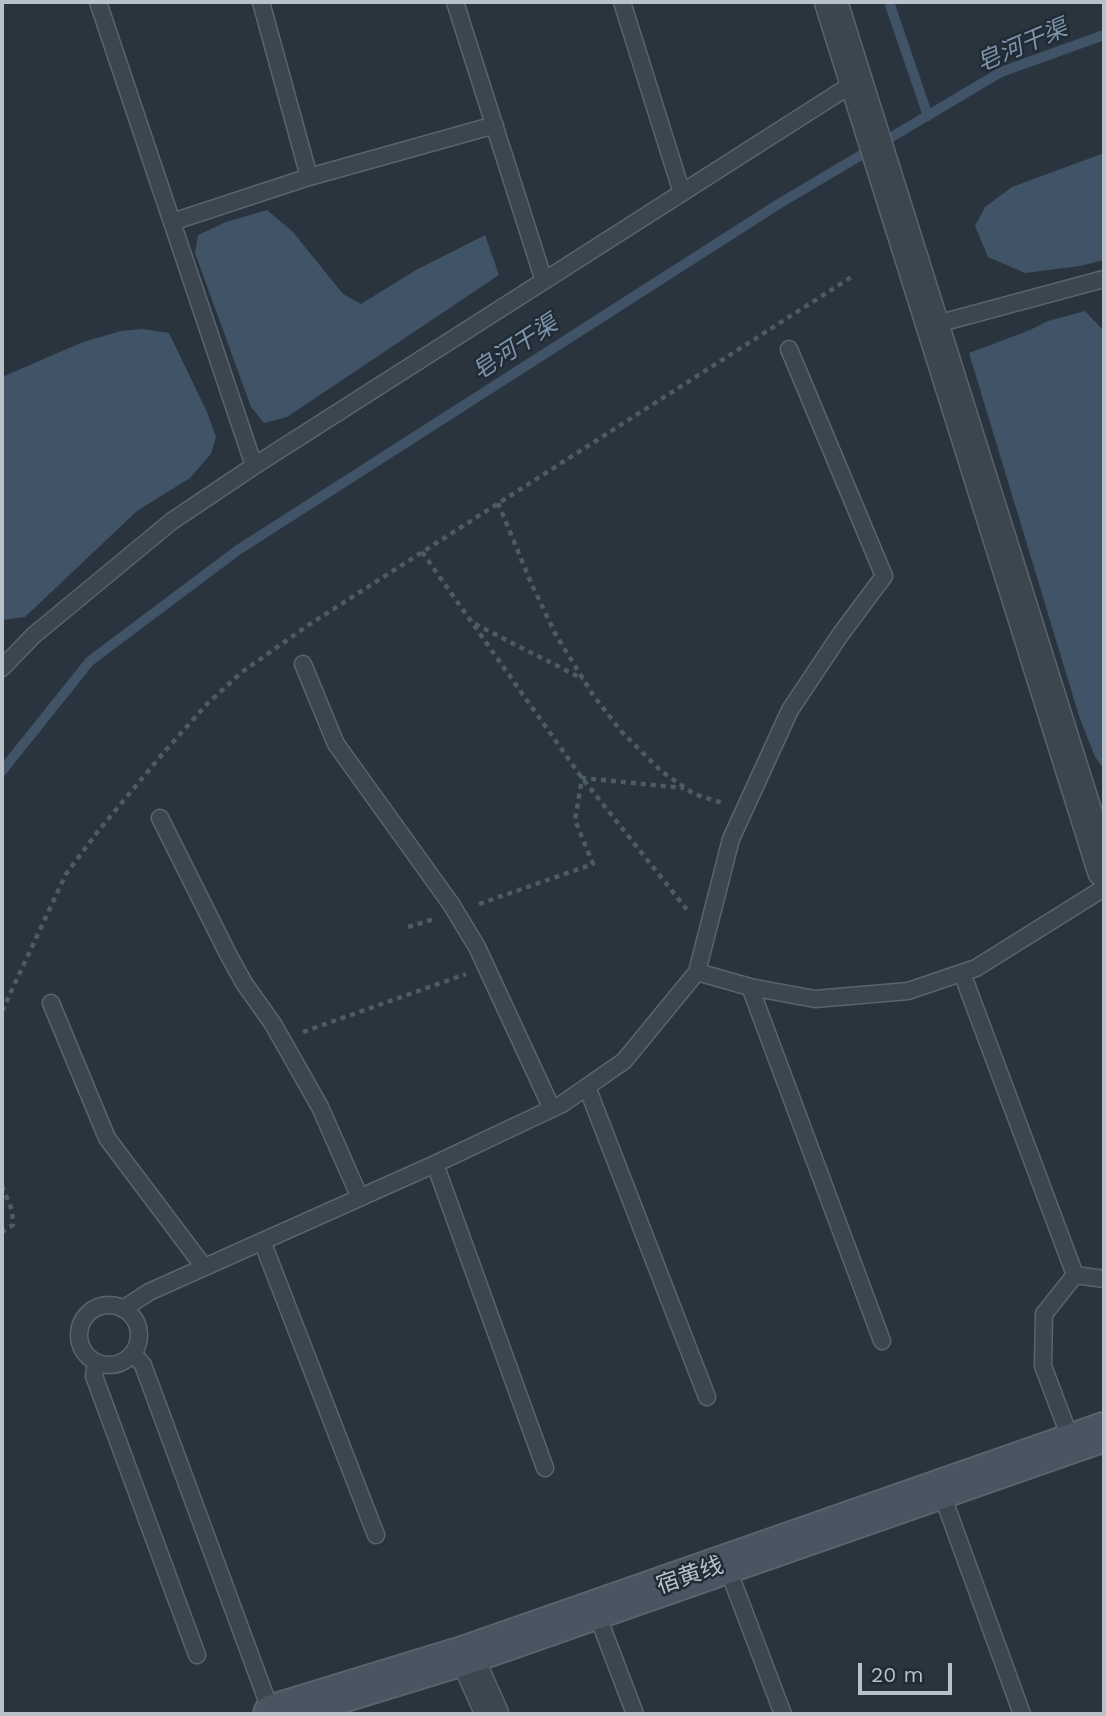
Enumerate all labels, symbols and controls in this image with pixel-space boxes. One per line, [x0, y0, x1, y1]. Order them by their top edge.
water label: 皂河干渠 [972, 14, 1072, 78]
water label: 皂河干渠 [467, 310, 563, 386]
street label: 宿黄线 [653, 1552, 727, 1600]
scale bar [861, 1650, 956, 1694]
text: 20 m [871, 1662, 923, 1687]

